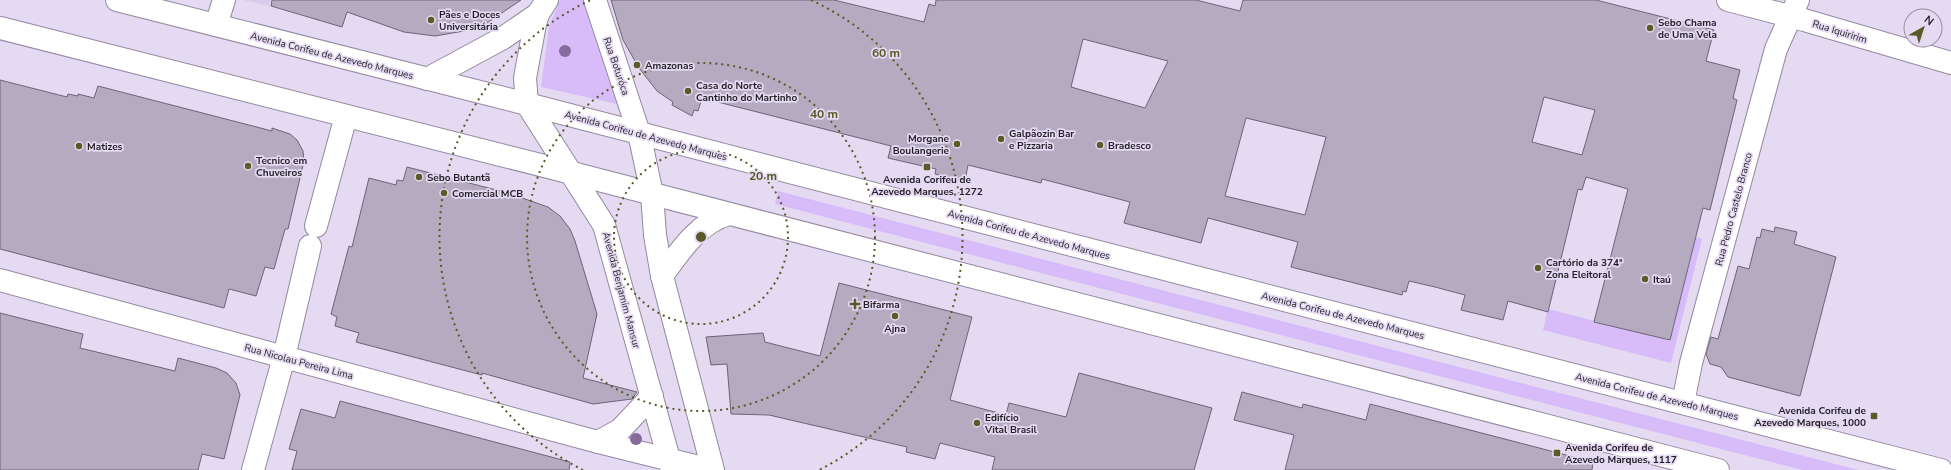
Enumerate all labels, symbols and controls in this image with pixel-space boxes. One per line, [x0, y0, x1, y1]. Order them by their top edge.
place label: Pães e Doces Universitária [439, 8, 500, 34]
north arrow [1903, 8, 1943, 48]
text: N [1921, 12, 1937, 29]
marker: Pães e Doces Universitária [426, 15, 436, 25]
place label: Sebo Chama de Uma Vela [1658, 16, 1717, 42]
street label: Rua Iquiririm [1810, 17, 1869, 47]
marker: Sebo Chama de Uma Vela [1645, 23, 1655, 33]
street label: Avenida Corifeu de Azevedo Marques [249, 29, 415, 83]
street label: Rua Boturóca [600, 35, 633, 97]
text: 60 m [872, 45, 900, 61]
place label: Amazonas [645, 59, 693, 73]
marker: Amazonas [632, 60, 642, 70]
place label: Casa do Norte Cantinho do Martinho [696, 79, 797, 105]
marker: Casa do Norte Cantinho do Martinho [683, 86, 693, 96]
text: 40 m [810, 106, 838, 122]
street label: Avenida Corifeu de Azevedo Marques [563, 107, 729, 164]
place label: Galpãozin Bar e Pizzaria [1009, 127, 1074, 153]
place label: Morgane Boulangerie [893, 132, 950, 158]
marker: Galpãozin Bar e Pizzaria [996, 134, 1006, 144]
marker: Morgane Boulangerie [952, 139, 962, 149]
place label: Bradesco [1108, 139, 1151, 153]
place label: Matizes [87, 140, 123, 154]
marker: Bradesco [1095, 140, 1105, 150]
marker: Matizes [74, 141, 84, 151]
street label: Rua Pedro Castelo Branco [1712, 151, 1756, 268]
place label: Tecnico em Chuveiros [256, 154, 307, 180]
marker: Tecnico em Chuveiros [243, 161, 253, 171]
marker: Avenida Corifeu de Azevedo Marques, 1272 [922, 162, 932, 172]
text: 20 m [749, 168, 777, 184]
place label: Sebo Butantã [427, 171, 490, 185]
marker: Sebo Butantã [414, 172, 424, 182]
place label: Avenida Corifeu de Azevedo Marques, 1272 [871, 173, 983, 199]
place label: Comercial MCB [452, 187, 523, 201]
marker: Comercial MCB [439, 188, 449, 198]
street label: Avenida Corifeu de Azevedo Marques [946, 206, 1112, 263]
street label: Avenida Benjamim Mansur [599, 230, 643, 350]
centre of rings [694, 230, 708, 244]
place label: Cartório da 374ª Zona Eleitoral [1546, 256, 1623, 282]
marker: Cartório da 374ª Zona Eleitoral [1533, 263, 1543, 273]
place label: Itaú [1653, 273, 1671, 287]
marker: Itaú [1640, 274, 1650, 284]
street label: Avenida Corifeu de Azevedo Marques [1260, 289, 1426, 343]
place label: Bifarma [863, 298, 900, 312]
marker: Bifarma [850, 299, 860, 309]
marker: Ajna [890, 311, 900, 321]
place label: Ajna [884, 322, 906, 336]
street label: Rua Nicolau Pereira Lima [243, 341, 355, 383]
street label: Avenida Corifeu de Azevedo Marques [1574, 370, 1740, 424]
place label: Avenida Corifeu de Azevedo Marques, 1000 [1754, 404, 1867, 430]
place label: Edifício Vital Brasil [984, 411, 1038, 437]
marker: Avenida Corifeu de Azevedo Marques, 1000 [1869, 411, 1879, 421]
marker: Edifício Vital Brasil [972, 418, 982, 428]
place label: Avenida Corifeu de Azevedo Marques, 1117 [1565, 441, 1677, 467]
marker: Avenida Corifeu de Azevedo Marques, 1117 [1552, 448, 1562, 458]

